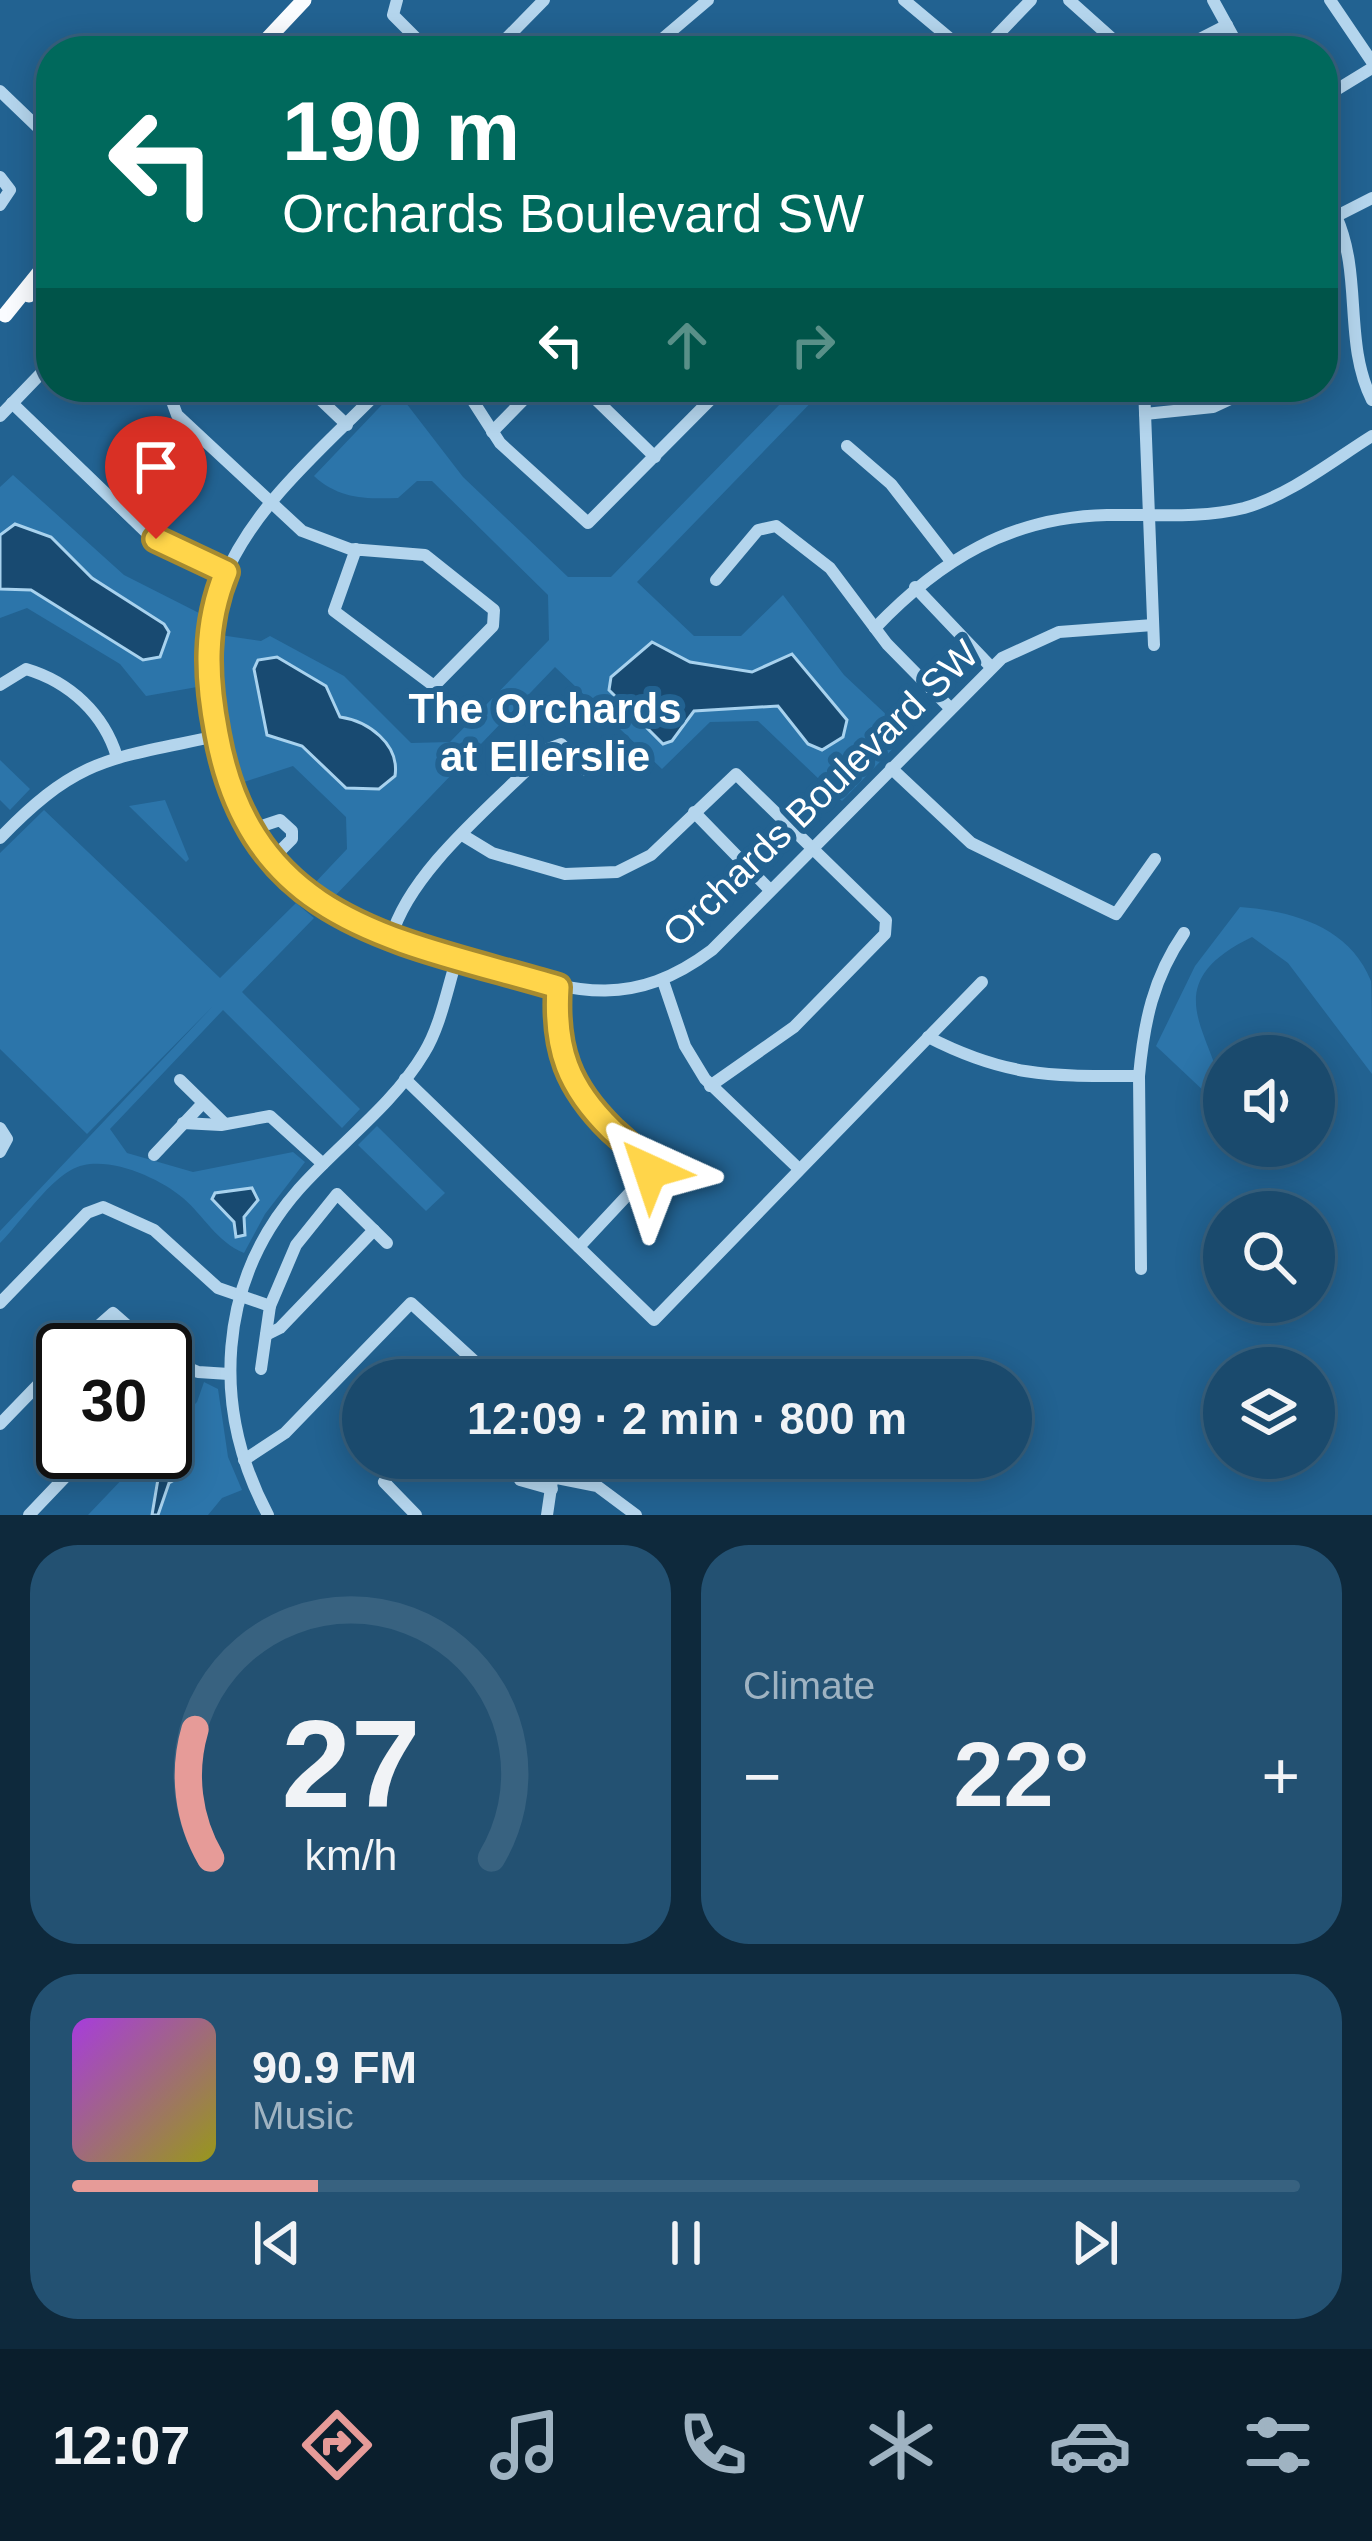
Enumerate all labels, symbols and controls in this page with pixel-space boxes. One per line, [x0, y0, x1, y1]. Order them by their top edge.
icon: left [84, 84, 240, 240]
text: 190 m [282, 84, 520, 178]
text: Orchards Boulevard SW [282, 183, 864, 243]
icon: left [528, 312, 594, 378]
icon: ahead [654, 312, 720, 378]
icon: right [780, 312, 846, 378]
pin [105, 416, 207, 539]
icon: arrive [123, 434, 189, 500]
street label: Orchards Boulevard SW [654, 632, 987, 955]
district label: The Orchards at Ellerslie [408, 685, 682, 780]
map controls [1203, 1035, 1335, 1479]
button: sound [1203, 1035, 1335, 1167]
position arrow [587, 1108, 713, 1234]
button: search [1203, 1191, 1335, 1323]
speed limit sign: 30 [36, 1323, 192, 1479]
button: layers [1203, 1347, 1335, 1479]
text: 12:09 · 2 min · 800 m [467, 1393, 907, 1444]
text: Climate [743, 1664, 875, 1707]
text: 27 [281, 1694, 420, 1833]
text: 22° [953, 1725, 1090, 1825]
text: − [743, 1739, 782, 1813]
text: + [1261, 1739, 1300, 1813]
text: km/h [304, 1830, 397, 1878]
text: 90.9 FM [252, 2042, 417, 2093]
text: Music [252, 2094, 354, 2137]
icon: previous [244, 2210, 310, 2276]
icon: pause [653, 2210, 719, 2276]
icon: next [1062, 2210, 1128, 2276]
icon: directions [295, 2403, 379, 2487]
icon: music [483, 2403, 567, 2487]
icon: phone [671, 2403, 755, 2487]
icon: climate [859, 2403, 943, 2487]
icon: car [1048, 2403, 1132, 2487]
icon: filters [1236, 2403, 1320, 2487]
text: 12:07 [52, 2415, 190, 2475]

